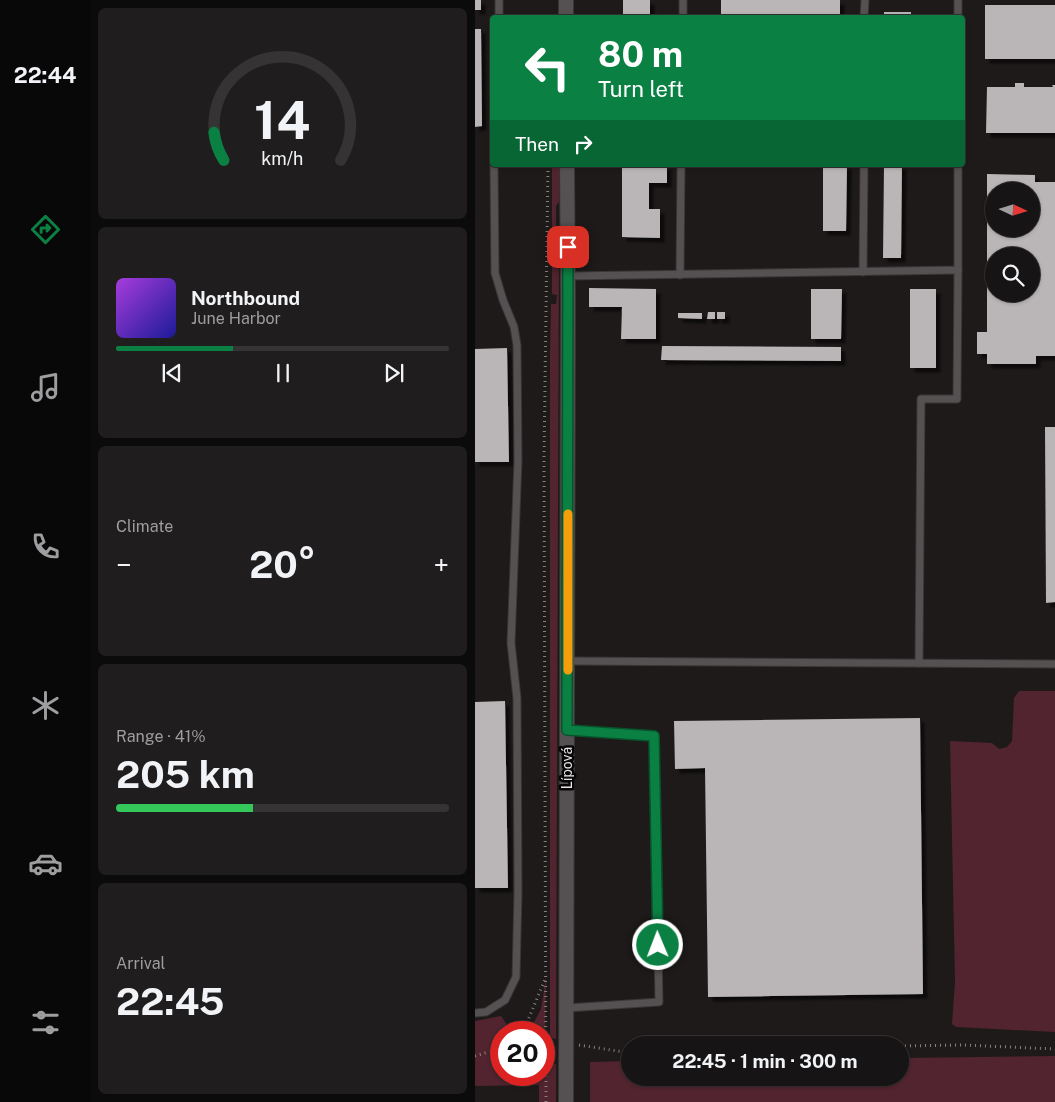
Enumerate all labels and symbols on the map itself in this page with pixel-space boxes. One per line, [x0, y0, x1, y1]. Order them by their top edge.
north arrow [985, 182, 1040, 238]
pin [547, 226, 589, 268]
street label: Lípová [559, 747, 575, 789]
position arrow [631, 918, 683, 970]
speed limit sign: 20 [490, 1021, 555, 1086]

